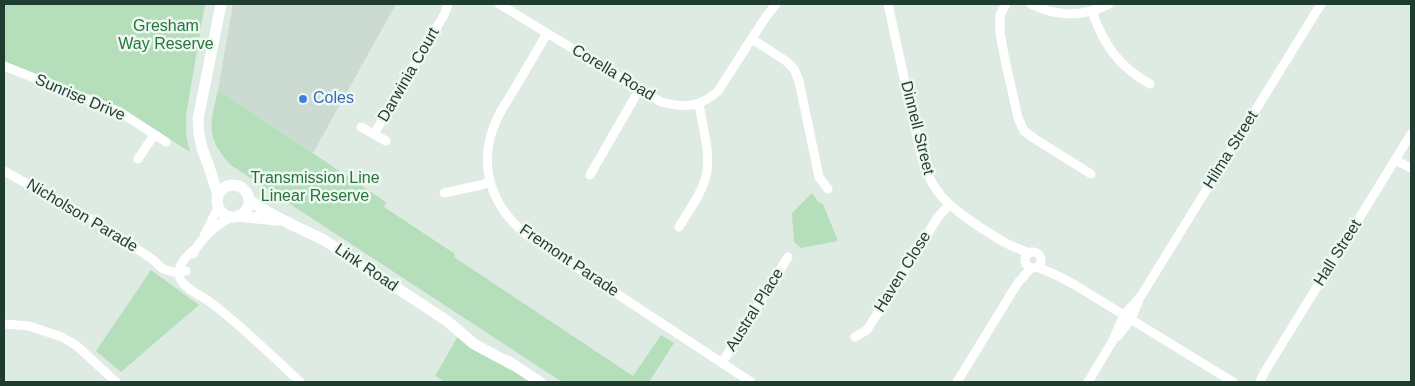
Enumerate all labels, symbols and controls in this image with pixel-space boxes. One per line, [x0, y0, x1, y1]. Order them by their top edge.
park label: Gresham Way Reserve [118, 17, 214, 55]
street label: Darwinia Court [374, 24, 444, 126]
street label: Corella Road [568, 41, 658, 105]
street label: Sunrise Drive [32, 70, 128, 126]
street label: Dinnell Street [896, 79, 938, 177]
place label: Coles [313, 89, 354, 109]
marker: Coles [297, 93, 309, 105]
street label: Hilma Street [1200, 108, 1262, 192]
park label: Transmission Line Linear Reserve [250, 169, 380, 207]
street label: Nicholson Parade [23, 175, 141, 257]
street label: Hall Street [1310, 216, 1366, 290]
street label: Fremont Parade [516, 221, 622, 301]
street label: Haven Close [871, 228, 935, 316]
street label: Link Road [331, 240, 401, 296]
street label: Austral Place [722, 265, 788, 355]

